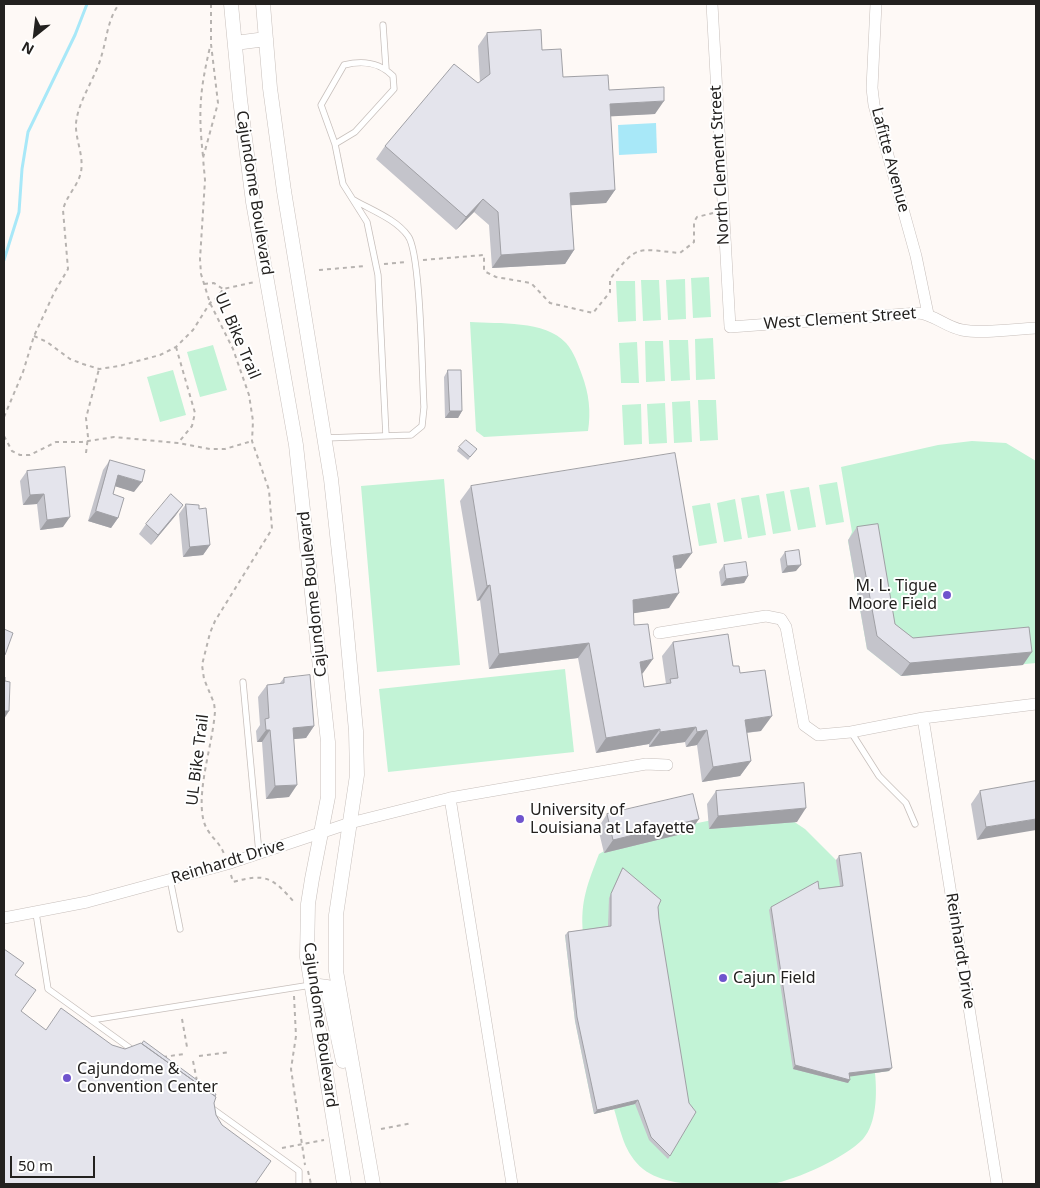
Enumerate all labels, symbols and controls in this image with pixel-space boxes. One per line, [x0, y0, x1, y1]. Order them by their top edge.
north arrow [10, 10, 60, 60]
text: N [18, 37, 37, 60]
street label: North Clement Street [706, 85, 734, 245]
street label: Lafitte Avenue [867, 105, 913, 215]
street label: Cajundome Boulevard [231, 109, 277, 277]
street label: UL Bike Trail [210, 290, 264, 382]
street label: West Clement Street [763, 304, 917, 334]
street label: Cajundome Boulevard [295, 510, 331, 678]
place label: M. L. Tigue Moore Field [848, 576, 937, 614]
marker: M. L. Tigue Moore Field [941, 589, 953, 601]
street label: UL Bike Trail [183, 713, 213, 807]
place label: University of Louisiana at Lafayette [530, 800, 694, 838]
marker: University of Louisiana at Lafayette [514, 813, 526, 825]
street label: Reinhardt Drive [169, 836, 287, 888]
street label: Reinhardt Drive [941, 891, 979, 1011]
street label: Cajundome Boulevard [299, 941, 341, 1109]
place label: Cajun Field [733, 968, 816, 988]
marker: Cajun Field [717, 972, 729, 984]
place label: Cajundome & Convention Center [77, 1059, 218, 1097]
marker: Cajundome & Convention Center [61, 1072, 73, 1084]
scale bar [12, 1146, 98, 1178]
text: 50 m [18, 1155, 53, 1175]

